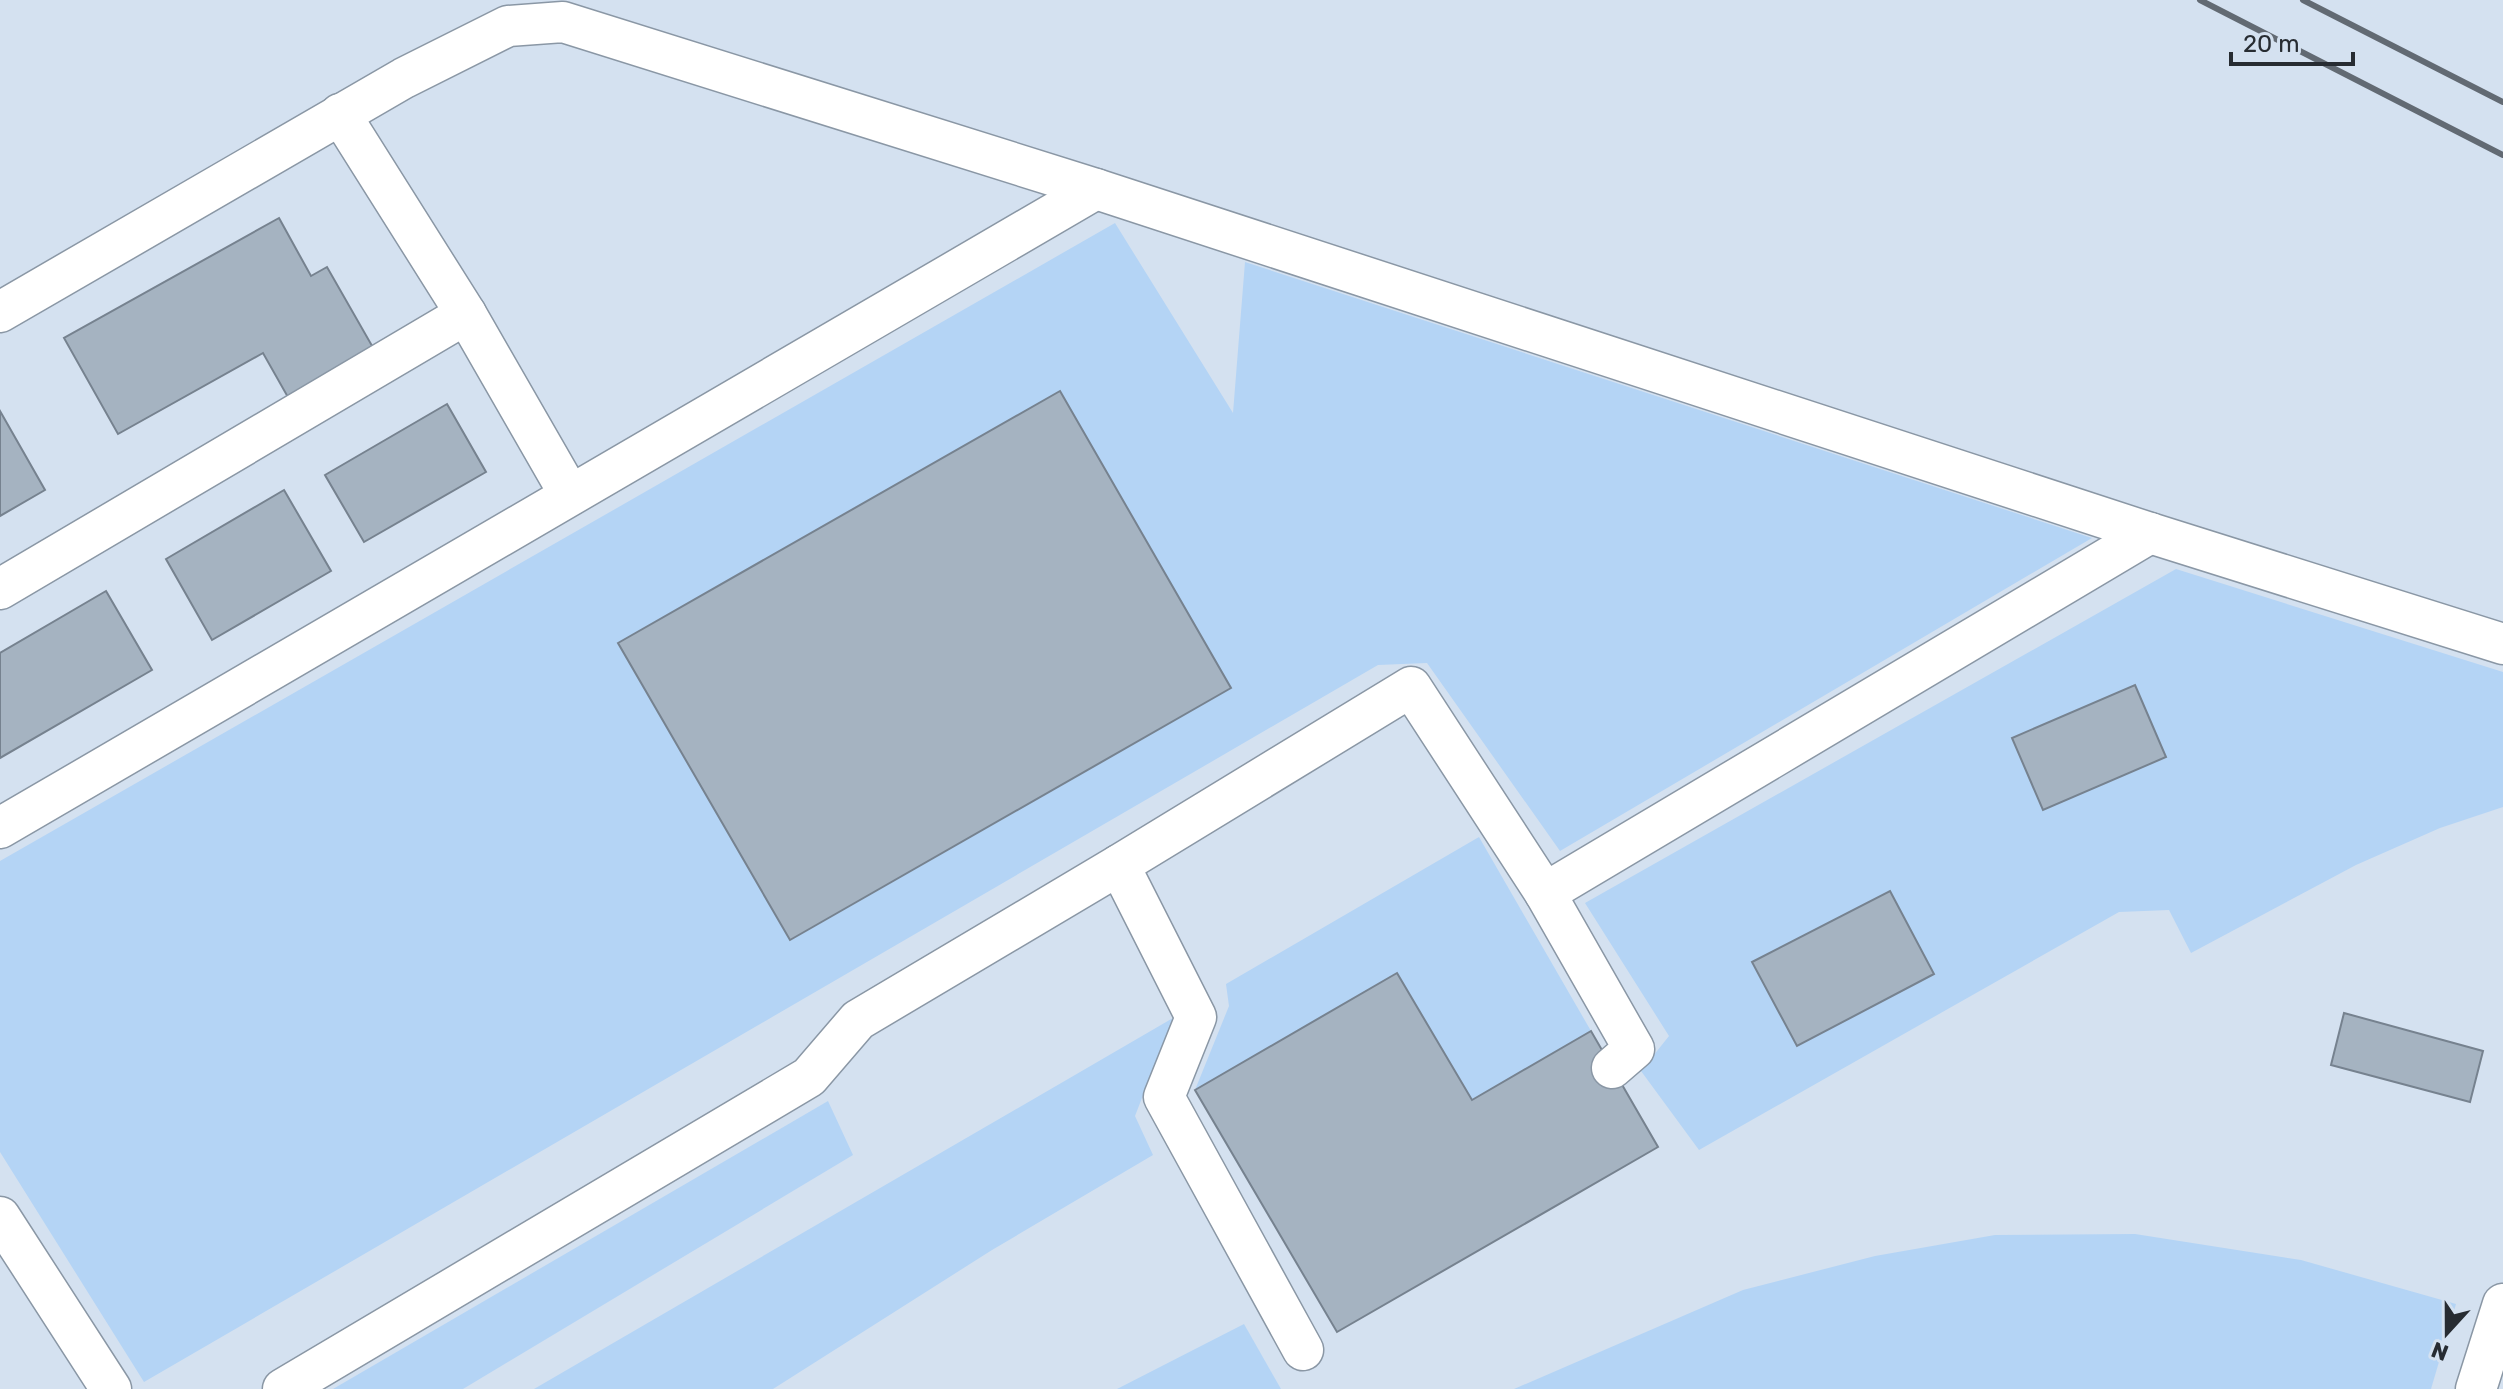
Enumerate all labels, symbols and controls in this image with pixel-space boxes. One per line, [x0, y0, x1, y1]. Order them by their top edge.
scale bar [2231, 16, 2353, 66]
text: 20 m [2243, 30, 2300, 58]
north arrow [2407, 1293, 2487, 1373]
text: N [2428, 1336, 2452, 1367]

